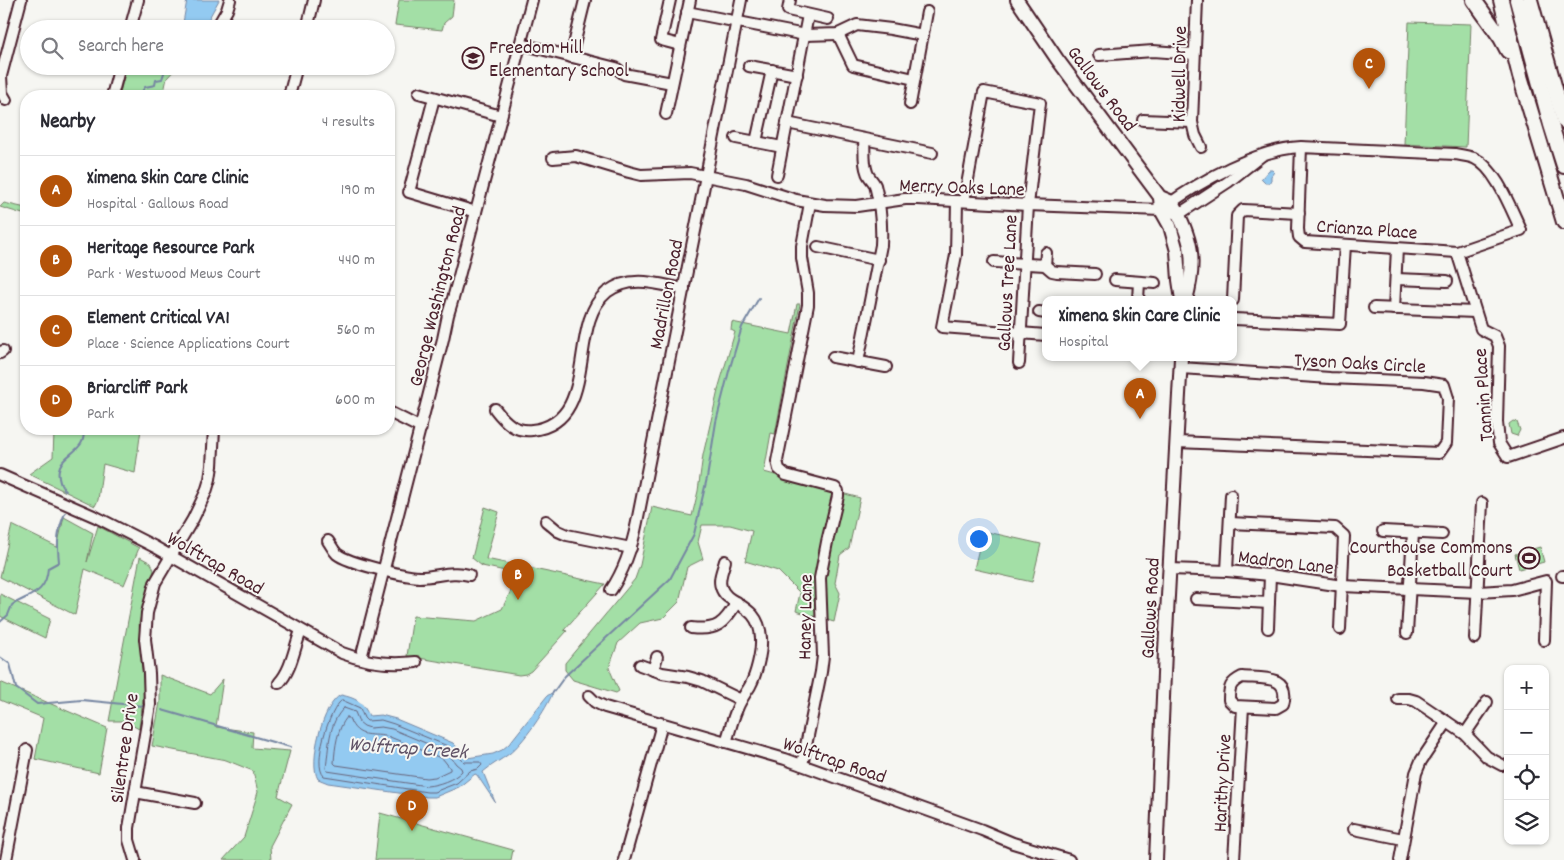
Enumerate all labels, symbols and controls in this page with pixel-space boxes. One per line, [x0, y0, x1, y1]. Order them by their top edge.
search box [20, 20, 395, 75]
street label: Kidwell Drive [1166, 25, 1196, 123]
icon: search [38, 34, 66, 62]
text: Search here [78, 34, 164, 61]
place label: Freedom Hill Elementary School [489, 35, 629, 86]
street label: Gallows Road [1059, 41, 1142, 139]
school or university icon: Freedom Hill Elementary School [461, 46, 485, 70]
pin: C [1353, 48, 1385, 89]
text: Nearby [40, 108, 95, 138]
text: 4 results [322, 111, 375, 134]
text: Ximena Skin Care Clinic [87, 166, 249, 193]
street label: Merry Oaks Lane [899, 173, 1025, 205]
text: A [52, 179, 60, 202]
text: 190 m [341, 179, 375, 202]
text: Hospital · Gallows Road [87, 193, 229, 216]
street label: George Washington Road [403, 204, 475, 390]
street label: Crianza Place [1315, 213, 1418, 249]
street label: Gallows Tree Lane [991, 214, 1027, 352]
text: Heritage Resource Park [87, 236, 255, 263]
street label: Madrillon Road [644, 237, 692, 352]
text: B [52, 249, 60, 272]
text: 440 m [338, 249, 375, 272]
text: Park · Westwood Mews Court [87, 263, 261, 286]
popup [1042, 296, 1237, 361]
text: Ximena Skin Care Clinic [1059, 304, 1220, 331]
text: Element Critical VA1 [87, 306, 230, 333]
text: C [52, 319, 60, 342]
text: 560 m [336, 319, 375, 342]
text: Hospital [1059, 331, 1108, 354]
text: Place · Science Applications Court [87, 333, 290, 356]
street label: Tannin Place [1468, 347, 1502, 442]
street label: Tyson Oaks Circle [1293, 348, 1427, 382]
text: Briarcliff Park [87, 376, 188, 403]
pin: A [1124, 378, 1156, 419]
text: D [52, 389, 60, 412]
text: 600 m [335, 389, 375, 412]
text: Park [87, 403, 114, 426]
street label: Wolftrap Road [161, 526, 268, 604]
your location [966, 526, 992, 552]
place label: Courthouse Commons Basketball Court [1350, 535, 1513, 586]
street label: Madron Lane [1236, 544, 1335, 584]
sports icon: Courthouse Commons Basketball Court [1517, 546, 1541, 570]
street label: Gallows Road [1135, 557, 1169, 659]
pin: B [502, 559, 534, 600]
street label: Haney Lane [792, 574, 822, 660]
map controls [1504, 665, 1549, 845]
button: + [1504, 665, 1549, 710]
street label: Silentree Drive [104, 691, 148, 805]
button: − [1504, 710, 1549, 755]
water label: Wolftrap Creek [347, 731, 471, 769]
street label: Wolftrap Road [779, 731, 889, 793]
street label: Harithy Drive [1207, 733, 1241, 833]
button: locate [1504, 755, 1549, 800]
pin: D [396, 790, 428, 831]
button: layers [1504, 800, 1549, 845]

